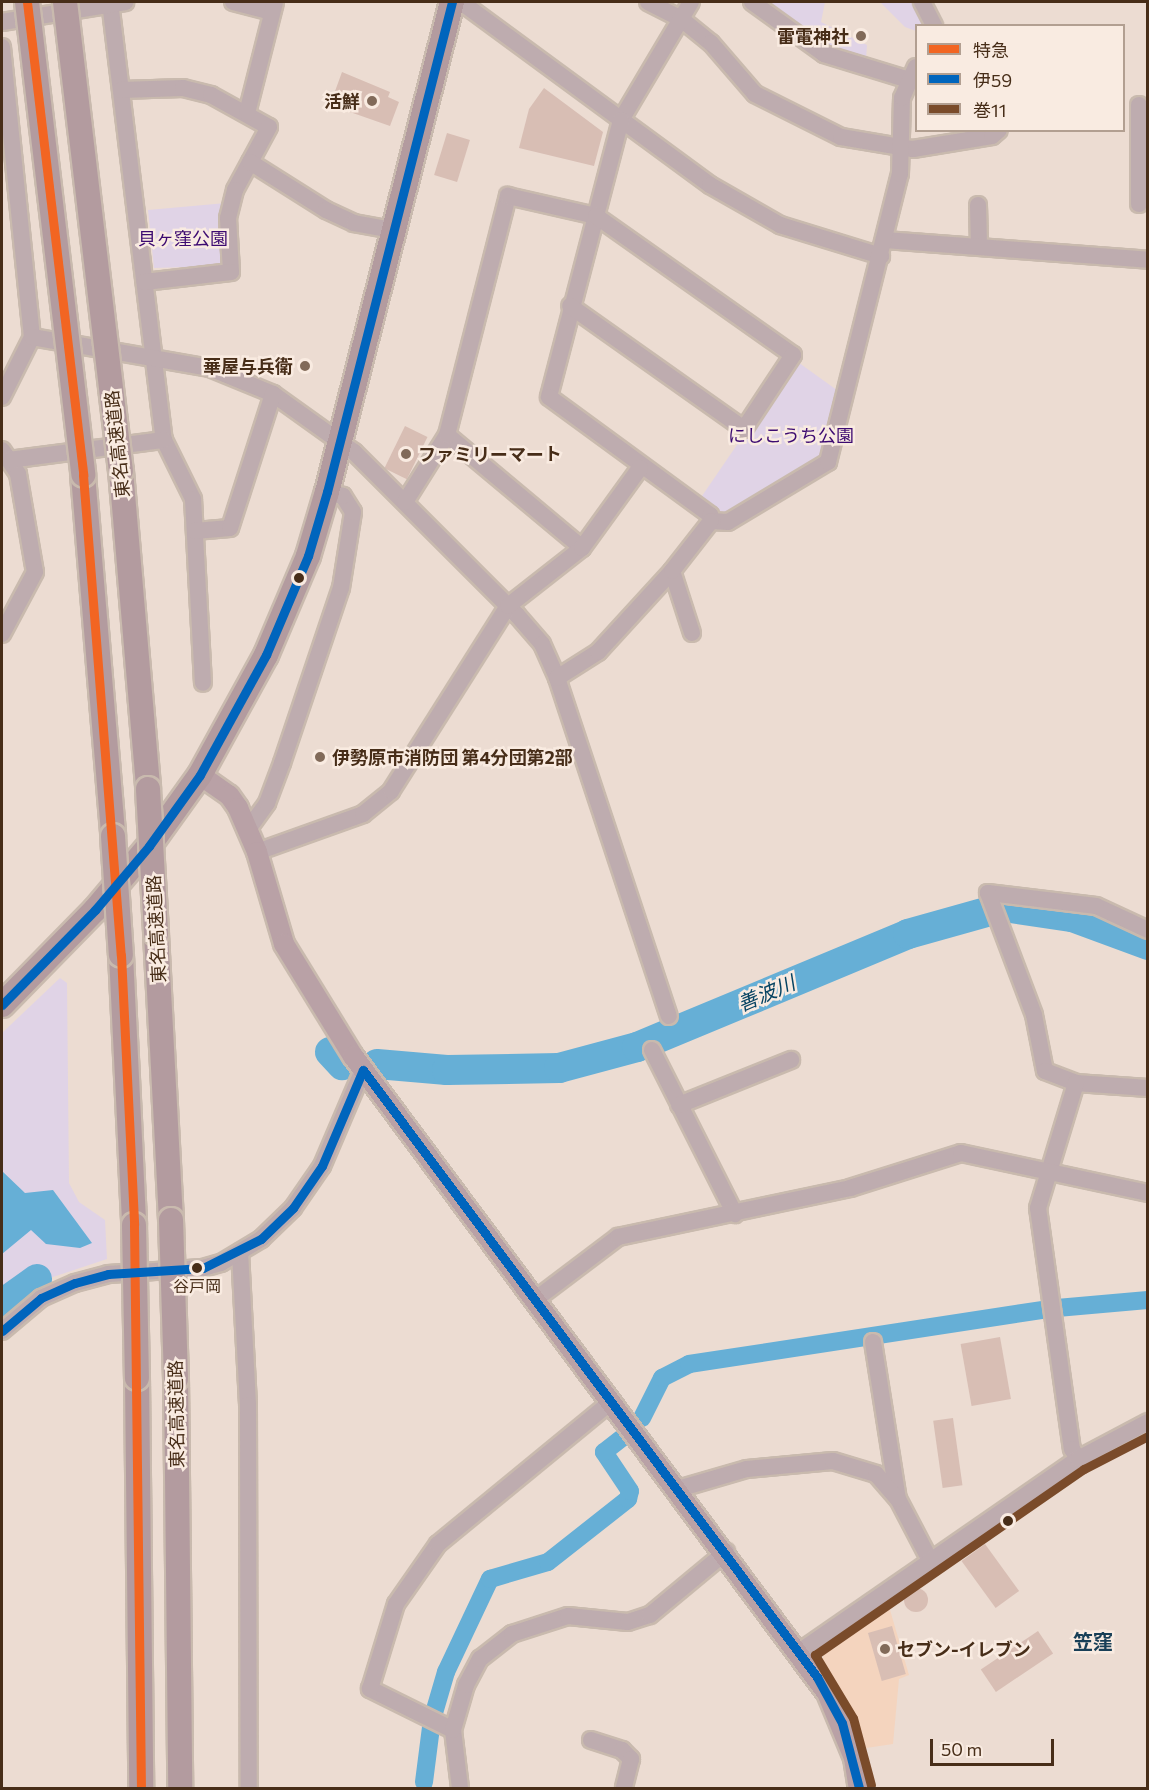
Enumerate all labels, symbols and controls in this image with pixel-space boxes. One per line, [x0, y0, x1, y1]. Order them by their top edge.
legend [915, 24, 1125, 132]
place label: 雷電神社 [777, 25, 849, 47]
marker: 雷電神社 [854, 29, 868, 43]
text: 特急 [973, 39, 1009, 61]
text: 伊59 [973, 69, 1012, 91]
place label: 活鮮 [324, 90, 360, 112]
marker: 活鮮 [365, 94, 379, 108]
text: 巻11 [973, 99, 1006, 121]
park label: 貝ヶ窪公園 [138, 227, 228, 249]
place label: 華屋与兵衛 [203, 355, 293, 377]
marker: 華屋与兵衛 [298, 359, 312, 373]
street label: 東名高速道路 [101, 389, 133, 499]
park label: にしこうち公園 [728, 424, 854, 446]
place label: ファミリーマート [418, 443, 562, 465]
marker: ファミリーマート [399, 447, 413, 461]
unlabelled marker [293, 572, 305, 584]
place label: 伊勢原市消防団 第4分団第2部 [332, 746, 573, 768]
marker: 伊勢原市消防団 第4分団第2部 [313, 750, 327, 764]
street label: 東名高速道路 [142, 875, 170, 983]
water label: 善波川 [734, 970, 798, 1016]
marker: 谷戸岡 [191, 1262, 203, 1274]
place label: 谷戸岡 [173, 1276, 221, 1296]
street label: 東名高速道路 [164, 1360, 188, 1468]
unlabelled marker [1002, 1515, 1014, 1527]
district label: 笠窪 [1073, 1629, 1113, 1653]
place label: セブン-イレブン [897, 1638, 1031, 1660]
marker: セブン-イレブン [878, 1642, 892, 1656]
scale bar [933, 1727, 1058, 1765]
text: 50 m [941, 1738, 982, 1760]

